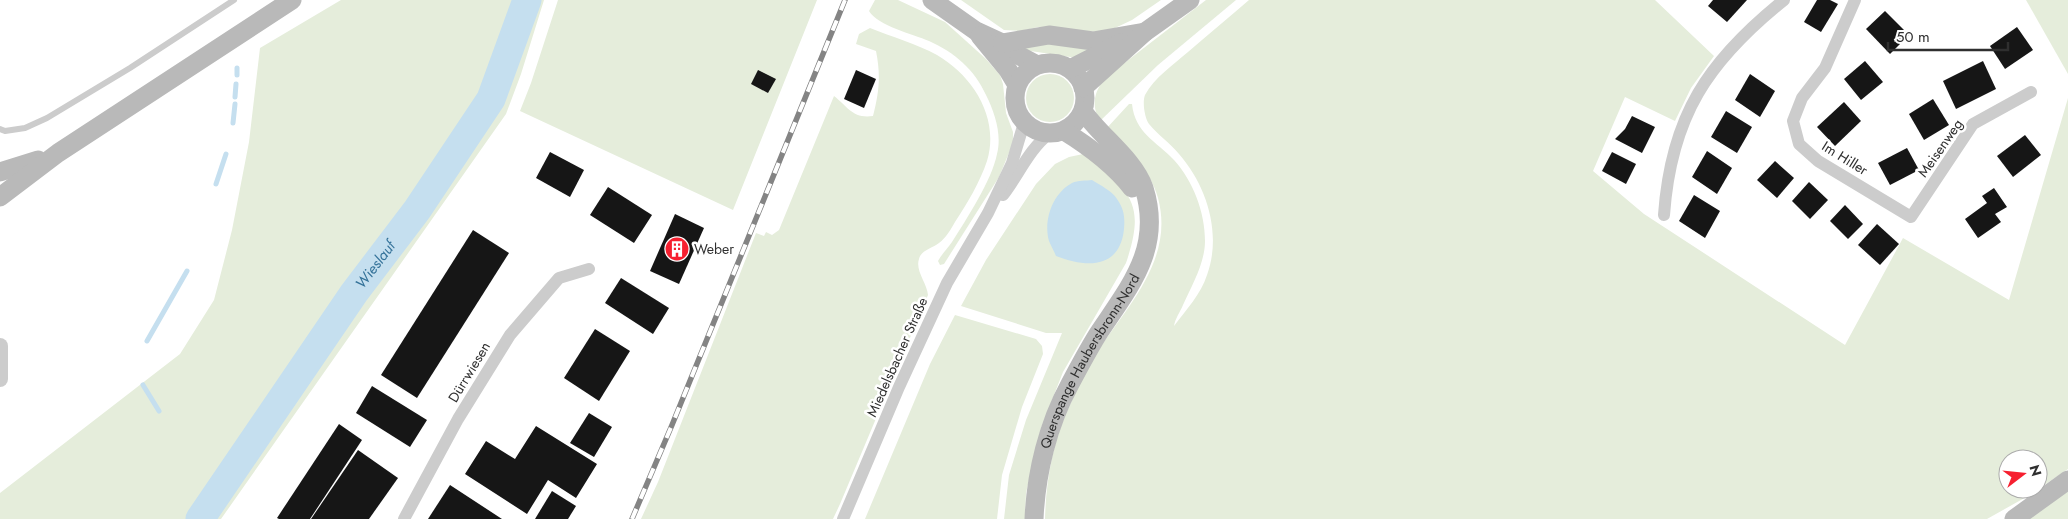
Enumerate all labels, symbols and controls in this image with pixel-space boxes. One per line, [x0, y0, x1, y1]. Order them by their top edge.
scale bar [1888, 20, 2008, 52]
text: 50 m [1896, 26, 1930, 48]
street label: Meisenweg [1913, 115, 1967, 181]
street label: Im Hiller [1818, 136, 1872, 180]
water label: Wieslauf [350, 235, 402, 293]
building icon: Weber [664, 236, 690, 262]
place label: Weber [694, 239, 734, 259]
street label: Querspange Haubersbronn-Nord [1035, 270, 1145, 451]
street label: Miedelsbacher Straße [862, 294, 932, 420]
street label: Dürrwiesen [443, 338, 495, 406]
north arrow [1998, 449, 2048, 499]
text: N [2024, 462, 2047, 479]

